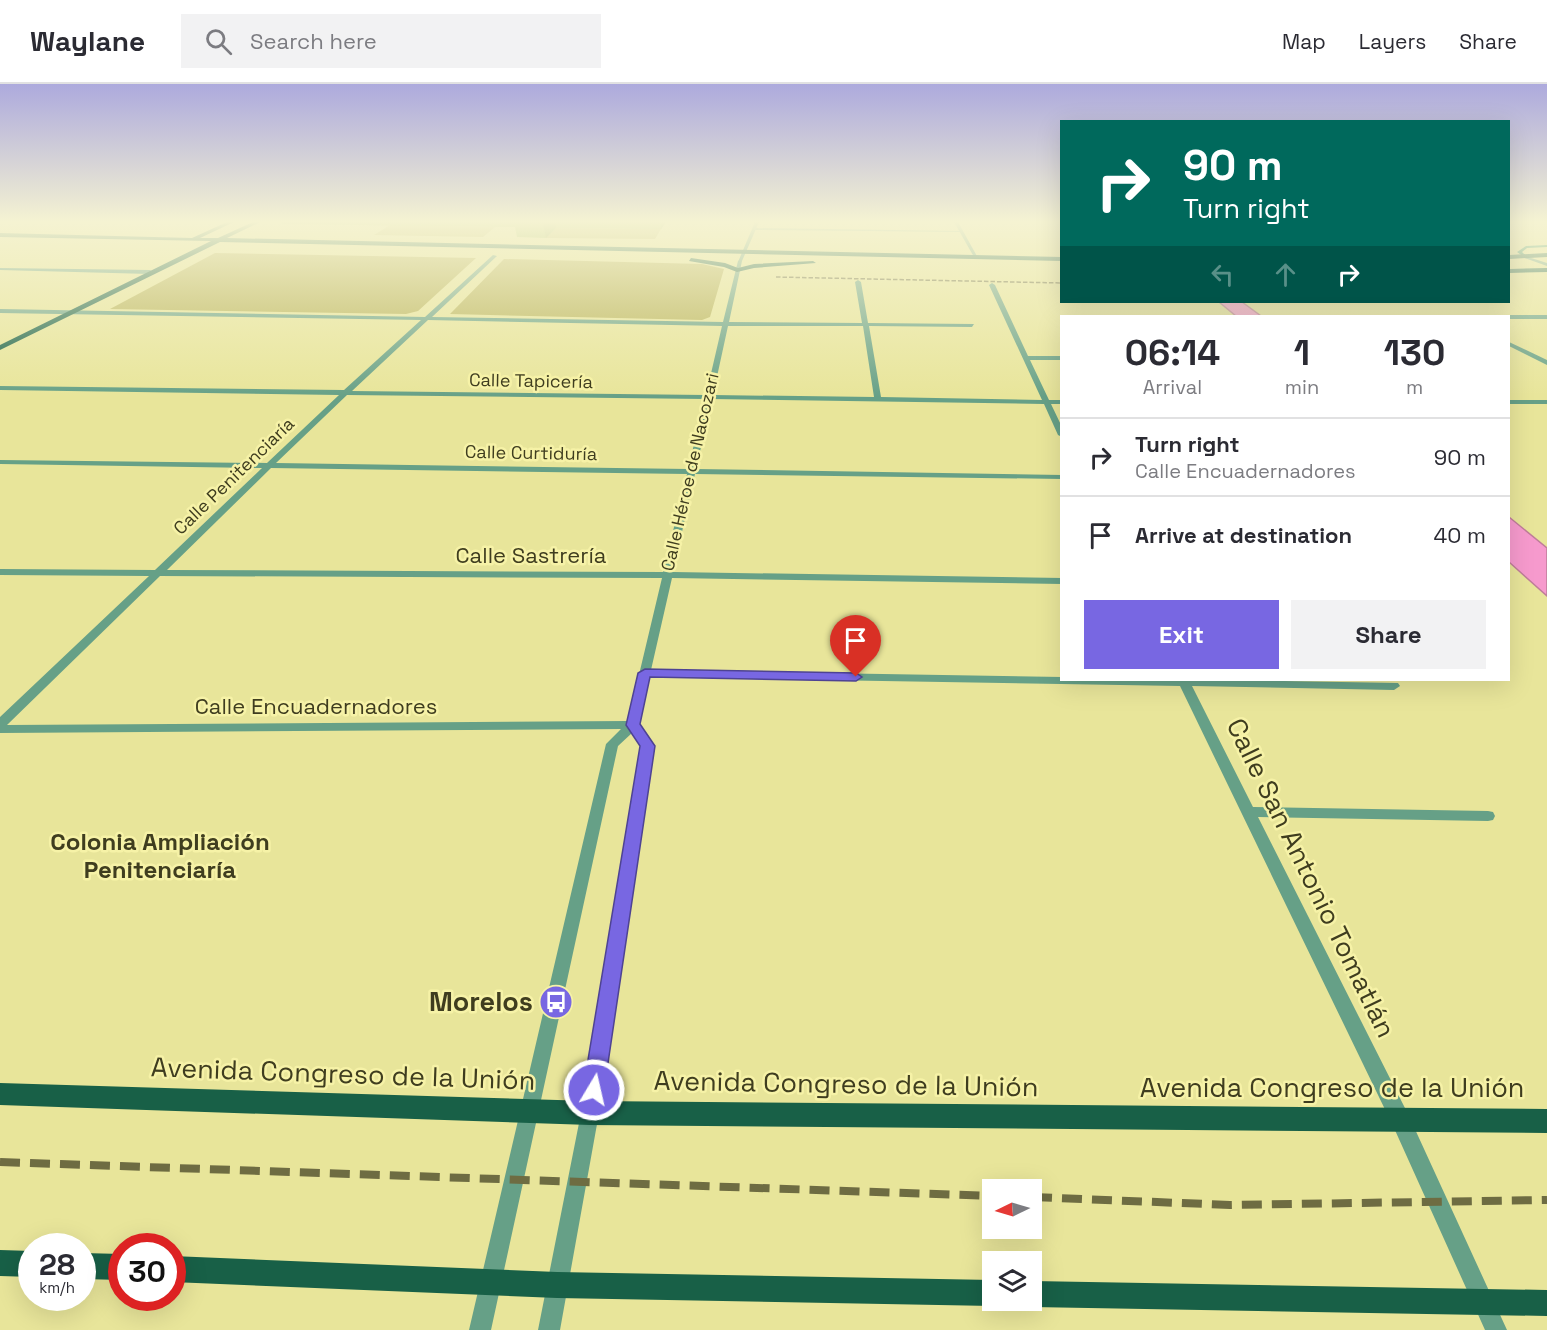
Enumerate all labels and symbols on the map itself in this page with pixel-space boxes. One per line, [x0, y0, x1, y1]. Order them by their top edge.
street label: Calle Tapicería [469, 368, 593, 393]
street label: Calle Héroe de Nacozari [656, 371, 724, 573]
street label: Calle Penitenciaría [168, 412, 299, 539]
street label: Calle Curtiduría [465, 440, 597, 465]
street label: Calle Sastrería [456, 541, 607, 569]
pin [830, 615, 881, 677]
street label: Calle Encuadernadores [195, 692, 437, 720]
street label: Calle San Antonio Tomatlán [1219, 712, 1404, 1043]
district label: Colonia Ampliación Penitenciaría [50, 826, 270, 885]
place label: Morelos [429, 984, 533, 1019]
bus stop icon: Morelos [538, 984, 574, 1020]
street label: Avenida Congreso de la Unión [150, 1049, 536, 1098]
position arrow [562, 1058, 626, 1122]
street label: Avenida Congreso de la Unión [653, 1063, 1039, 1104]
street label: Avenida Congreso de la Unión [1140, 1070, 1524, 1105]
north arrow [982, 1179, 1042, 1239]
speed limit sign: 30 [108, 1233, 186, 1311]

